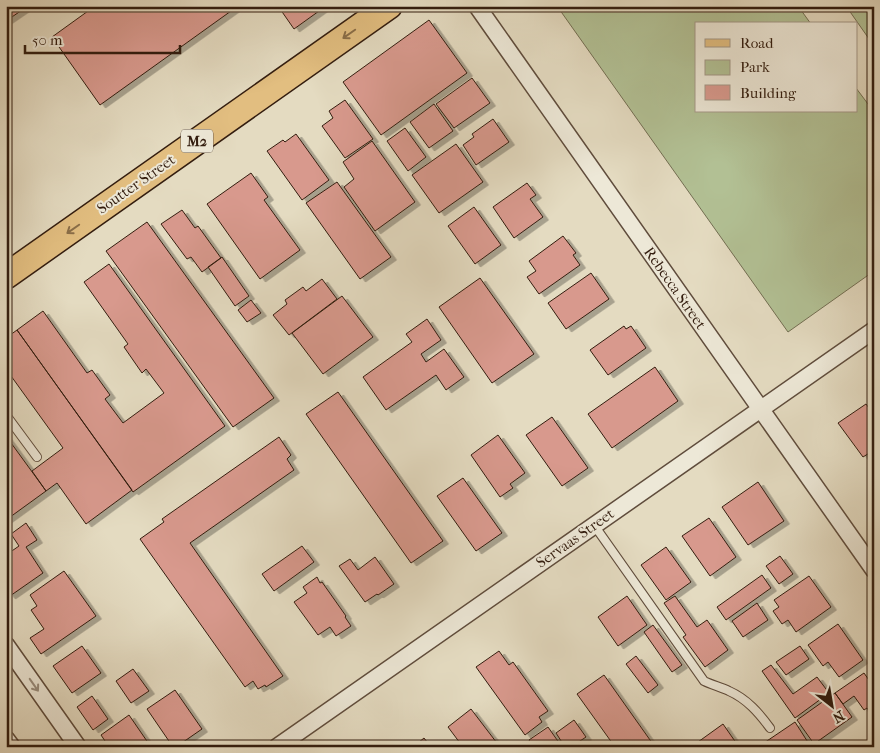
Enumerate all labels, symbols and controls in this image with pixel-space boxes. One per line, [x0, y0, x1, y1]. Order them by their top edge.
scale bar [25, 22, 180, 54]
legend [695, 22, 858, 112]
one-way arrow [342, 29, 356, 39]
text: 50 m [32, 31, 63, 49]
text: Road [740, 34, 774, 52]
text: Park [740, 58, 770, 76]
text: Building [740, 84, 797, 102]
road number: M2 [181, 130, 213, 152]
street label: Soutter Street [94, 150, 179, 217]
one-way arrow [66, 224, 80, 234]
street label: Rebecca Street [640, 243, 710, 333]
street label: Servaas Street [533, 504, 618, 572]
one-way arrow [29, 678, 40, 691]
north arrow [808, 680, 858, 730]
text: N [829, 707, 847, 727]

